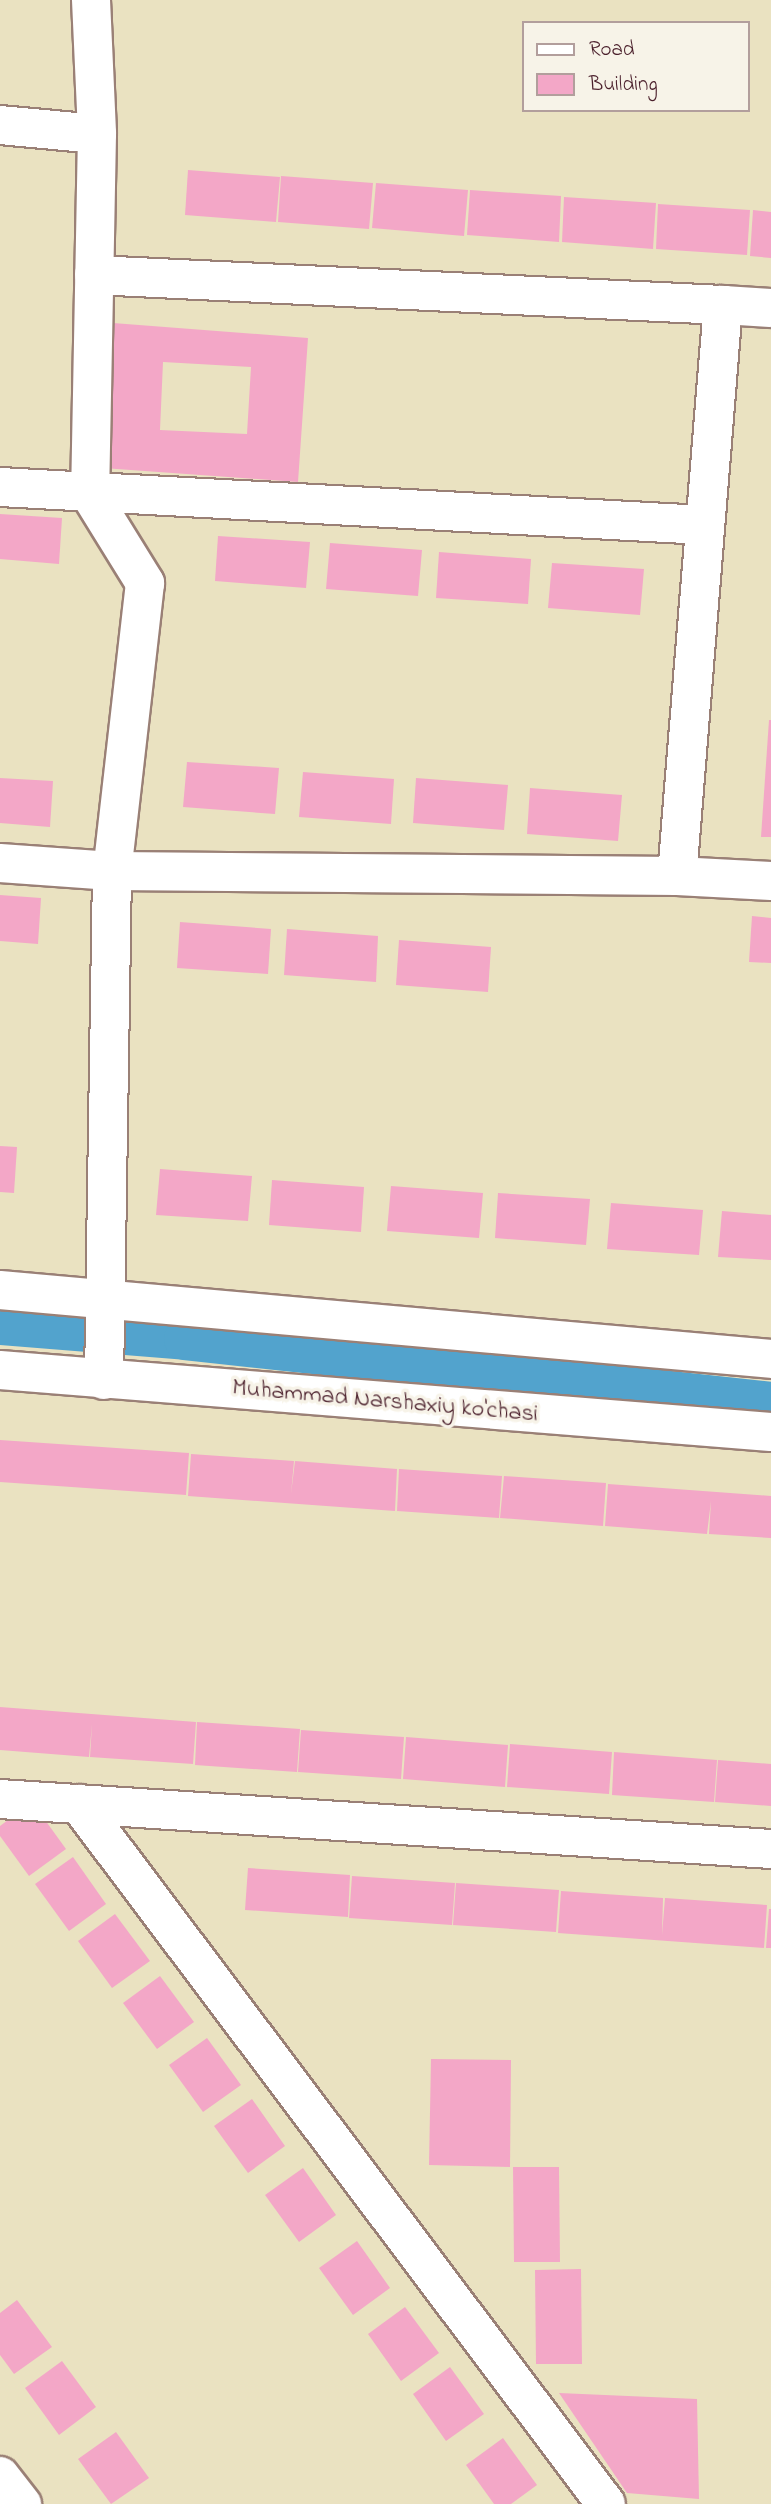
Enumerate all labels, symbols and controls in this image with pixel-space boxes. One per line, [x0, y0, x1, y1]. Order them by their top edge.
legend [522, 21, 750, 112]
text: Road [589, 35, 635, 65]
text: Building [589, 70, 658, 100]
street label: Muhammad Narshaxiy ko'chasi [231, 1374, 539, 1430]

